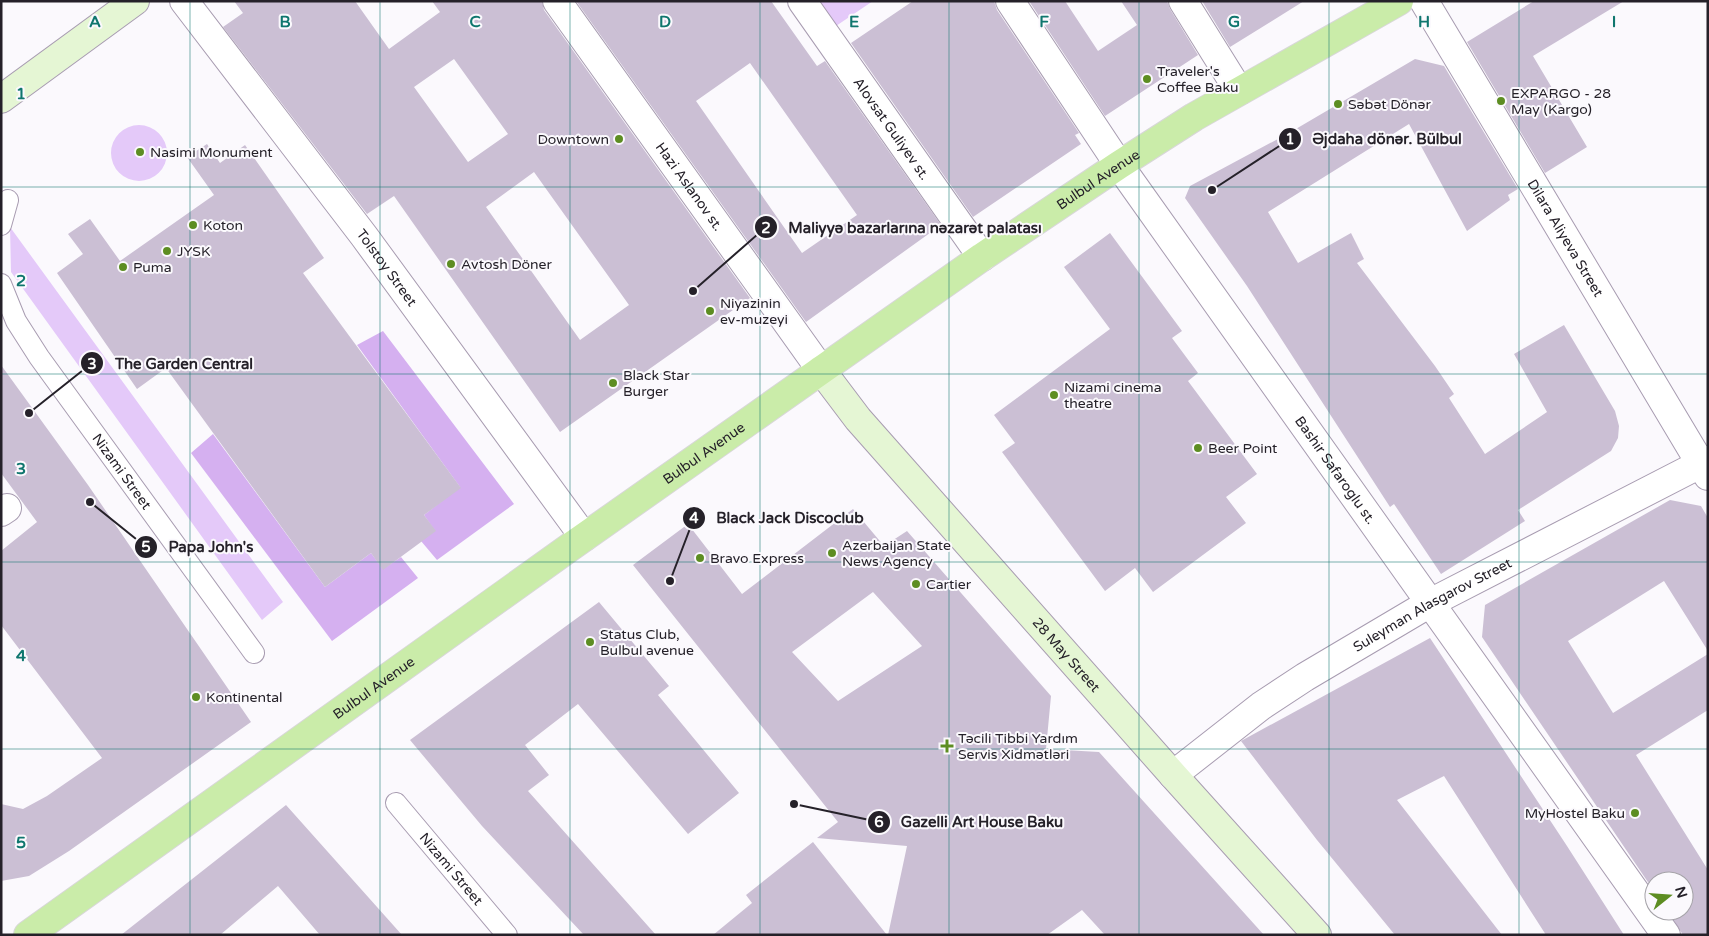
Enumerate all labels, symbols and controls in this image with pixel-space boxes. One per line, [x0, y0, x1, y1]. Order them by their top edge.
text: A [89, 12, 101, 32]
text: B [279, 12, 291, 32]
text: C [469, 12, 481, 32]
text: D [659, 12, 671, 32]
text: E [849, 12, 859, 32]
text: F [1039, 12, 1049, 32]
text: G [1228, 12, 1240, 32]
text: H [1418, 12, 1430, 32]
text: I [1612, 12, 1616, 32]
place label: Traveler's Coffee Baku [1157, 63, 1239, 96]
marker: Traveler's Coffee Baku [1141, 73, 1153, 85]
street label: Alovsat Guliyev st. [849, 74, 933, 183]
text: 1 [16, 84, 26, 104]
place label: EXPARGO - 28 May (Kargo) [1511, 85, 1611, 118]
marker: EXPARGO - 28 May (Kargo) [1495, 95, 1507, 107]
place label: Səbət Dönər [1348, 96, 1431, 113]
marker: Səbət Dönər [1332, 98, 1344, 110]
callout: Əjdaha dönər. Bülbul [1278, 124, 1472, 154]
text: 1 [1285, 130, 1295, 148]
text: Əjdaha dönər. Bülbul [1312, 130, 1462, 149]
place label: Downtown [538, 131, 609, 148]
marker: Downtown [613, 133, 625, 145]
street label: Hazi Aslanov st. [652, 139, 727, 234]
place label: Nasimi Monument [150, 144, 273, 161]
marker: Nasimi Monument [134, 146, 146, 158]
street label: Bulbul Avenue [1053, 146, 1143, 213]
street label: Dilara Aliyeva Street [1524, 176, 1607, 300]
callout: Maliyyə bazarlarına nəzarət palatası [754, 212, 1052, 242]
place label: Koton [203, 217, 243, 234]
marker: Koton [187, 219, 199, 231]
text: 2 [761, 219, 771, 237]
text: Maliyyə bazarlarına nəzarət palatası [788, 219, 1042, 238]
street label: Tolstoy Street [353, 226, 421, 310]
place label: JYSK [177, 243, 210, 260]
marker: JYSK [161, 245, 173, 257]
place label: Avtosh Döner [461, 256, 553, 273]
marker: Avtosh Döner [445, 258, 457, 270]
place label: Puma [133, 259, 172, 276]
marker: Puma [117, 261, 129, 273]
text: 2 [16, 271, 26, 291]
place label: Niyazinin ev-muzeyi [720, 295, 788, 328]
marker: Niyazinin ev-muzeyi [704, 305, 716, 317]
callout: The Garden Central [80, 348, 263, 378]
text: 3 [87, 355, 97, 373]
text: The Garden Central [114, 355, 253, 373]
place label: Black Star Burger [623, 367, 690, 400]
marker: Black Star Burger [607, 377, 619, 389]
place label: Nizami cinema theatre [1064, 379, 1162, 412]
marker: Nizami cinema theatre [1048, 389, 1060, 401]
street label: Bashir Safaroglu st. [1291, 413, 1379, 528]
street label: Bulbul Avenue [660, 419, 748, 488]
street label: Nizami Street [88, 430, 155, 513]
place label: Beer Point [1208, 440, 1278, 457]
marker: Beer Point [1192, 442, 1204, 454]
text: 3 [16, 459, 26, 479]
callout: Black Jack Discoclub [681, 503, 874, 533]
text: 4 [689, 509, 699, 527]
text: Black Jack Discoclub [716, 509, 864, 527]
callout: Papa John's [134, 532, 264, 562]
place label: Azerbaijan State News Agency [842, 537, 951, 570]
text: 5 [141, 538, 151, 556]
text: Papa John's [169, 538, 253, 557]
marker: Azerbaijan State News Agency [826, 547, 838, 559]
place label: Bravo Express [710, 550, 804, 567]
marker: Bravo Express [694, 552, 706, 564]
street label: Suleyman Alasgarov Street [1350, 554, 1515, 656]
place label: Cartier [926, 576, 972, 593]
marker: Cartier [910, 578, 922, 590]
street label: 28 May Street [1029, 614, 1104, 696]
place label: Status Club, Bulbul avenue [600, 626, 694, 659]
marker: Status Club, Bulbul avenue [584, 636, 596, 648]
text: 4 [16, 646, 26, 666]
street label: Bulbul Avenue [330, 653, 418, 723]
place label: Kontinental [206, 689, 283, 706]
marker: Kontinental [190, 691, 202, 703]
place label: Təcili Tibbi Yardım Servis Xidmətləri [958, 730, 1078, 763]
marker: Təcili Tibbi Yardım Servis Xidmətləri [940, 739, 954, 753]
place label: MyHostel Baku [1525, 805, 1625, 822]
callout: Gazelli Art House Baku [866, 807, 1074, 837]
marker: MyHostel Baku [1629, 807, 1641, 819]
text: 6 [874, 813, 884, 831]
text: Gazelli Art House Baku [901, 813, 1063, 831]
street label: Nizami Street [416, 829, 487, 909]
text: 5 [16, 833, 26, 853]
north arrow [1644, 871, 1694, 921]
text: N [1671, 884, 1691, 900]

